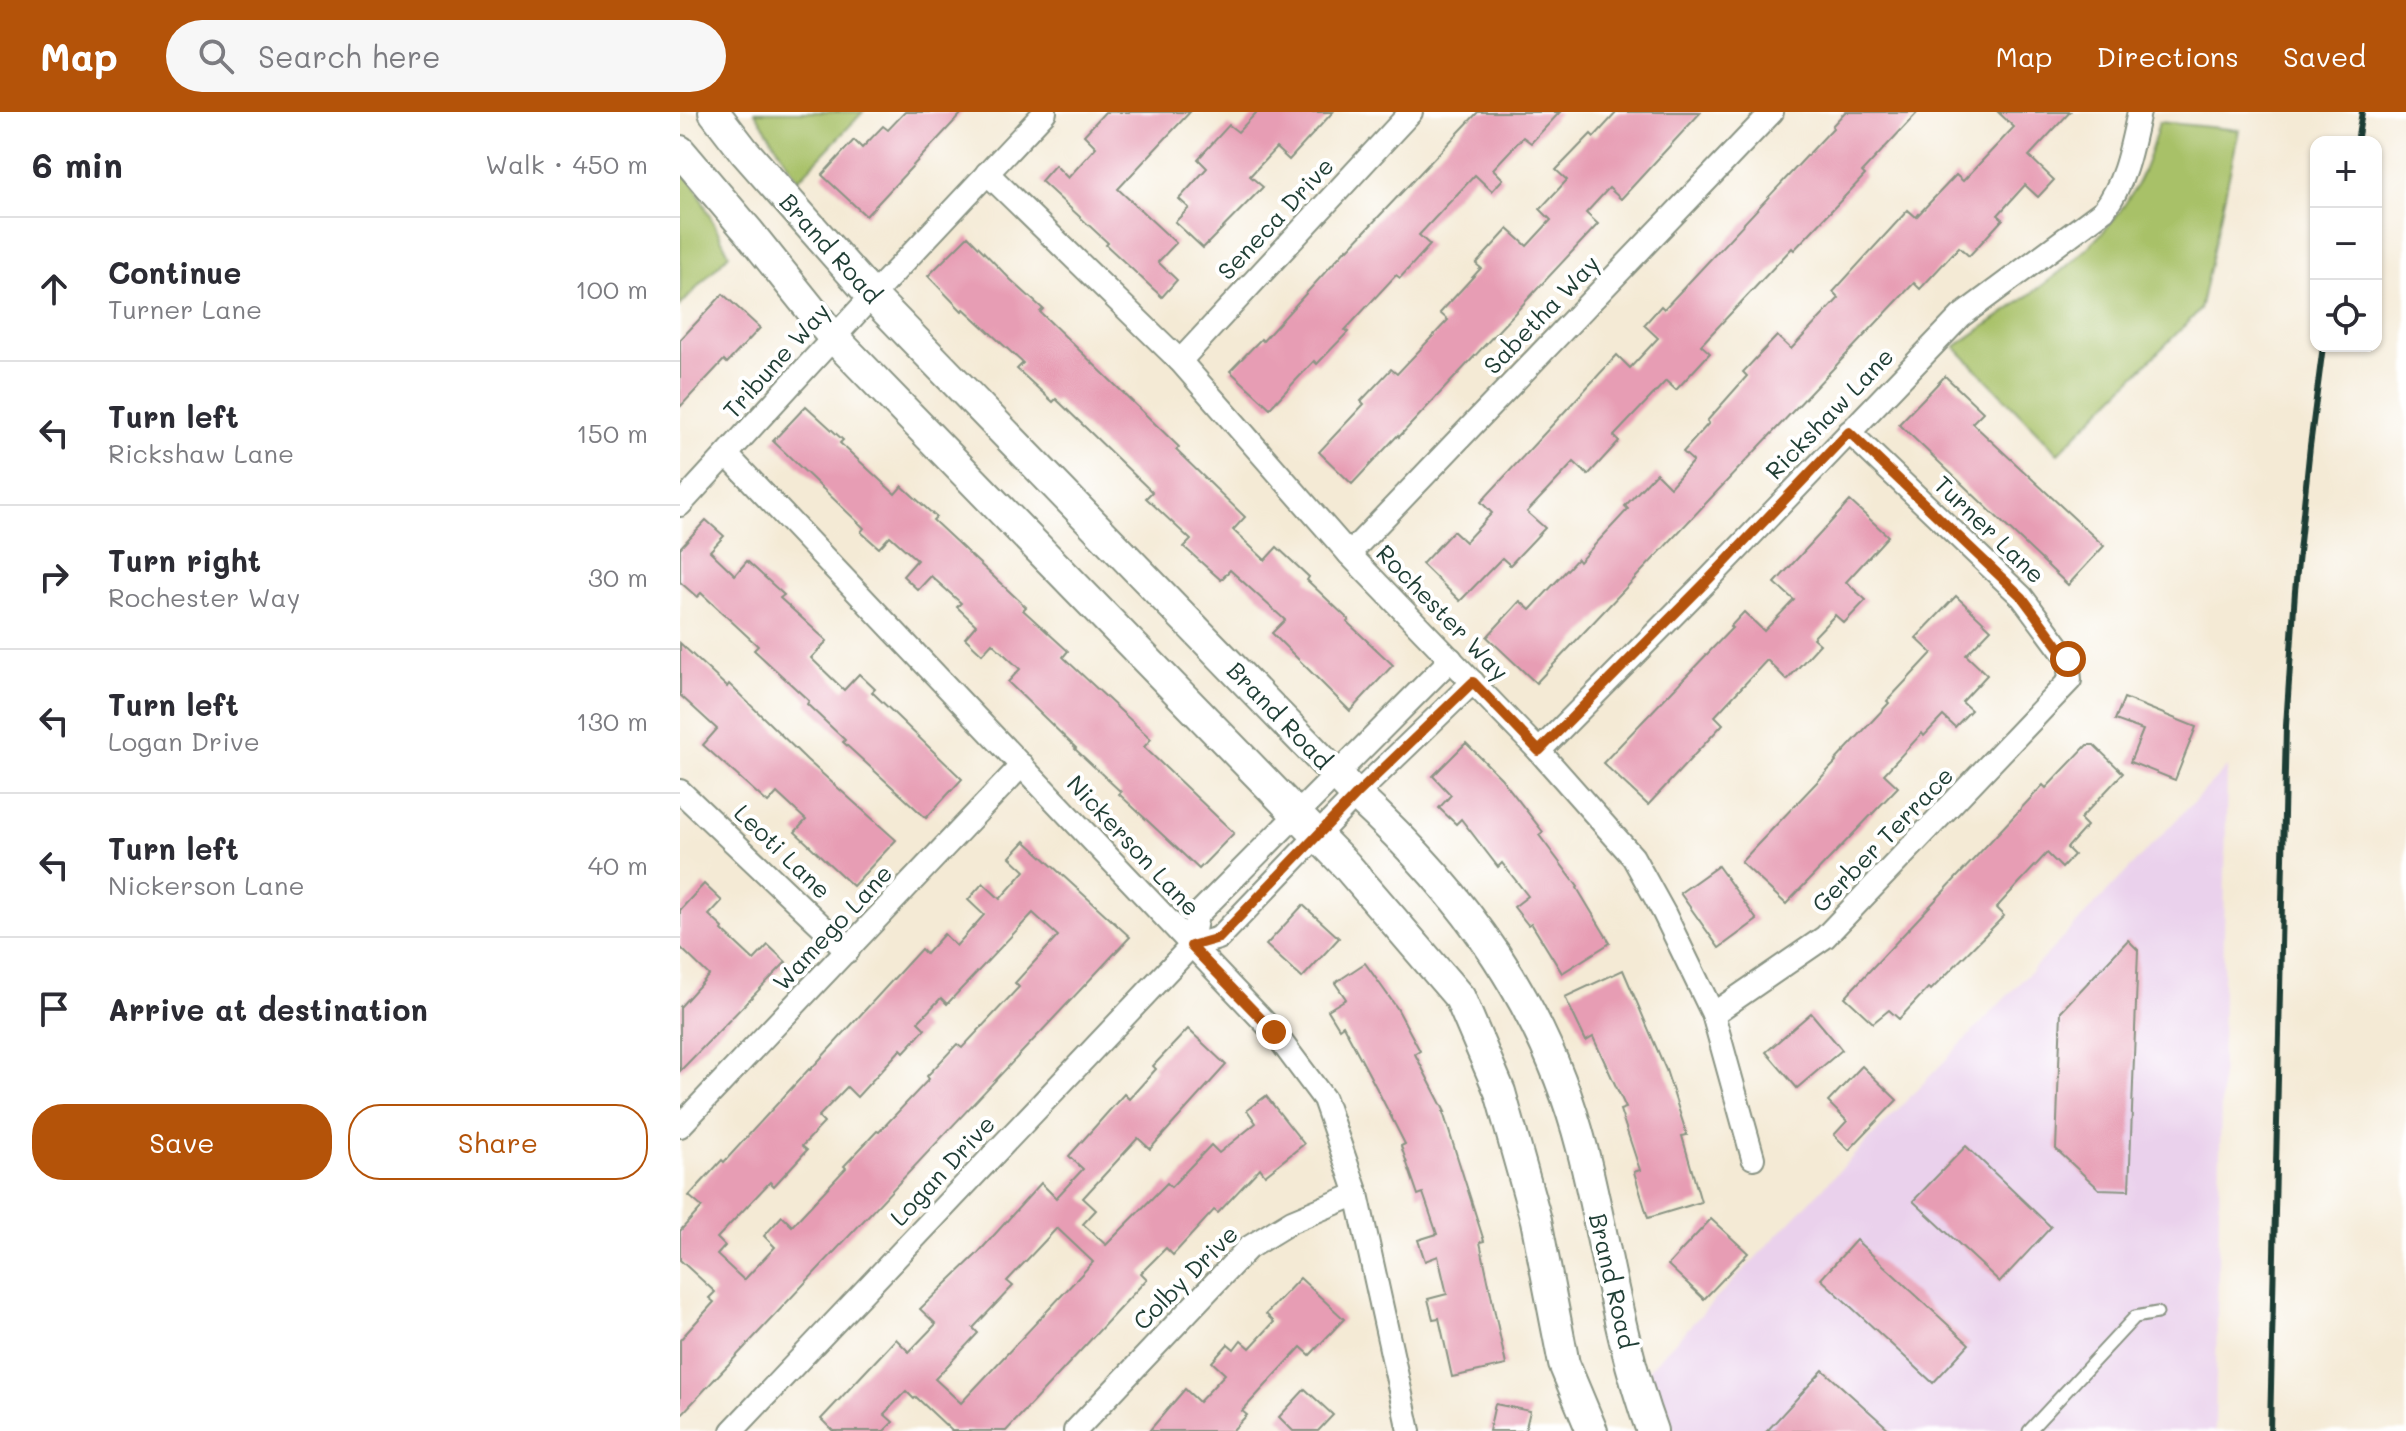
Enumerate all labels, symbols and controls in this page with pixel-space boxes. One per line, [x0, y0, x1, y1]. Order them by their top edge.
search box [166, 20, 726, 92]
text: Map [40, 31, 118, 81]
icon: search [194, 34, 238, 78]
text: Search here [258, 36, 441, 76]
text: Map [1996, 38, 2053, 74]
text: Directions [2097, 38, 2239, 74]
text: Saved [2283, 38, 2366, 74]
map controls [2310, 136, 2382, 352]
button: + [2310, 136, 2382, 208]
text: 6 min [32, 142, 123, 187]
text: Walk · 450 m [485, 147, 648, 181]
street label: Seneca Drive [1210, 150, 1340, 286]
street label: Brand Road [773, 186, 889, 310]
button: − [2310, 208, 2382, 280]
street label: Sabetha Way [1476, 248, 1606, 380]
text: Continue [108, 252, 241, 292]
icon: ahead [32, 267, 76, 311]
text: 100 m [575, 272, 648, 306]
button: locate [2310, 280, 2382, 352]
text: Turner Lane [108, 292, 262, 326]
street label: Tribune Way [716, 296, 836, 424]
street label: Rickshaw Lane [1758, 340, 1900, 486]
text: Turn left [108, 396, 239, 436]
icon: left [32, 411, 76, 455]
text: 150 m [576, 416, 648, 450]
text: Rickshaw Lane [108, 436, 294, 470]
street label: Turner Lane [1928, 468, 2052, 589]
street label: Rochester Way [1370, 537, 1516, 687]
text: Turn right [108, 540, 261, 580]
icon: right [32, 555, 76, 599]
text: 30 m [588, 560, 648, 594]
text: Rochester Way [108, 580, 300, 614]
route start [2050, 641, 2086, 677]
street label: Brand Road [1221, 655, 1339, 775]
text: Turn left [108, 684, 239, 724]
icon: left [32, 699, 76, 743]
text: 130 m [576, 704, 648, 738]
text: Logan Drive [108, 724, 260, 758]
street label: Gerber Terrace [1804, 760, 1959, 918]
street label: Nickerson Lane [1061, 768, 1207, 922]
street label: Leoti Lane [728, 797, 838, 905]
text: Turn left [108, 828, 239, 868]
icon: left [32, 843, 76, 887]
text: 40 m [588, 848, 648, 882]
street label: Wamego Lane [765, 857, 898, 997]
text: Nickerson Lane [108, 868, 305, 902]
icon: arrive [32, 987, 76, 1031]
text: Arrive at destination [108, 989, 428, 1029]
route end [1256, 1014, 1292, 1050]
button: Save [32, 1104, 332, 1180]
button: Share [348, 1104, 648, 1180]
street label: Logan Drive [883, 1108, 1001, 1232]
street label: Brand Road [1583, 1210, 1644, 1351]
street label: Colby Drive [1126, 1218, 1244, 1336]

